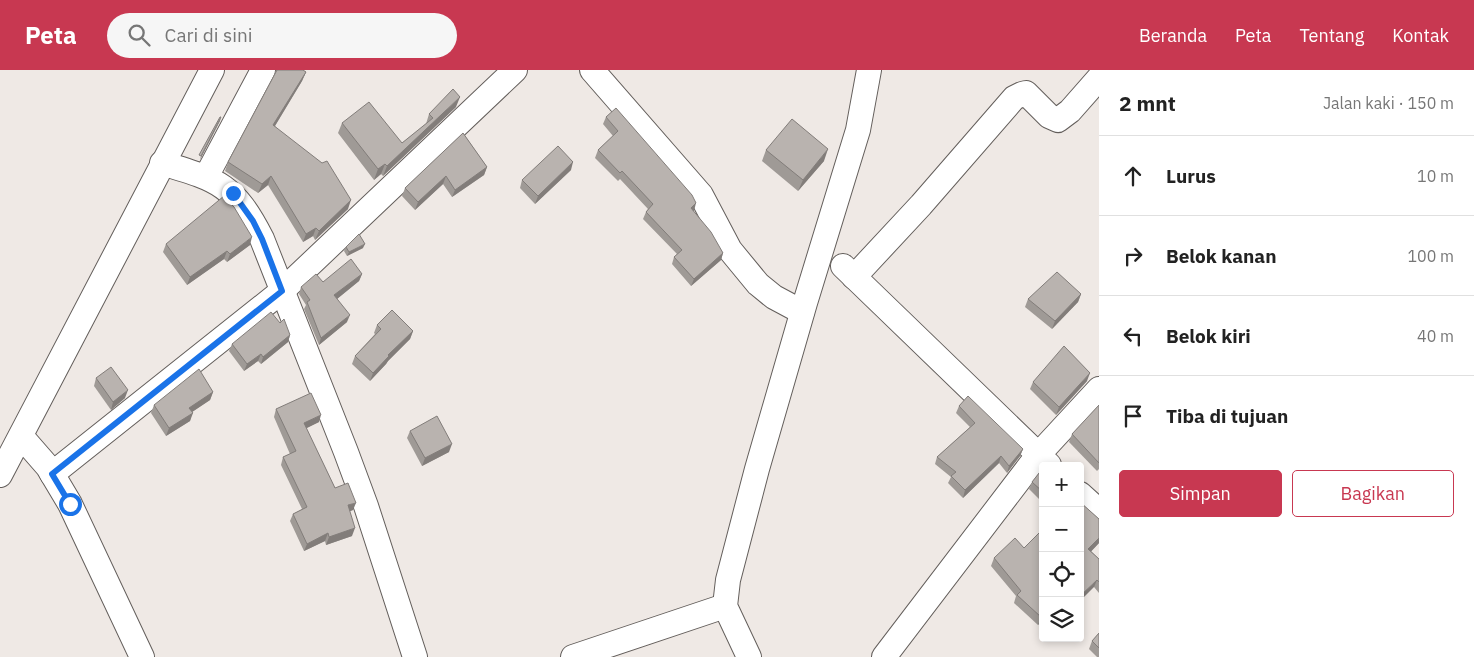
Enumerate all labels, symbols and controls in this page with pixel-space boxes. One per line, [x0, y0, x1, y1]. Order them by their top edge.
search box [107, 13, 457, 58]
text: Peta [25, 19, 77, 51]
icon: search [125, 21, 153, 49]
text: Cari di sini [165, 23, 253, 47]
text: Beranda [1139, 24, 1207, 47]
text: Peta [1235, 24, 1271, 47]
text: Tentang [1299, 24, 1364, 47]
text: Kontak [1392, 24, 1449, 47]
text: 2 mnt [1119, 89, 1176, 117]
text: Jalan kaki · 150 m [1323, 93, 1454, 113]
icon: ahead [1119, 162, 1147, 190]
text: Lurus [1166, 164, 1216, 188]
text: 10 m [1417, 166, 1454, 186]
route end [222, 182, 245, 205]
icon: right [1119, 242, 1147, 270]
text: Belok kanan [1166, 244, 1277, 268]
text: 100 m [1407, 246, 1454, 266]
icon: left [1119, 322, 1147, 350]
text: Belok kiri [1166, 324, 1251, 348]
text: 40 m [1417, 326, 1454, 346]
icon: arrive [1119, 402, 1147, 430]
text: Tiba di tujuan [1166, 404, 1288, 428]
map controls [1039, 462, 1084, 642]
button: + [1039, 462, 1084, 507]
button: Simpan [1119, 470, 1282, 517]
button: Bagikan [1292, 470, 1454, 517]
route start [59, 493, 82, 516]
button: − [1039, 507, 1084, 552]
button: locate [1039, 552, 1084, 597]
button: layers [1039, 597, 1084, 642]

